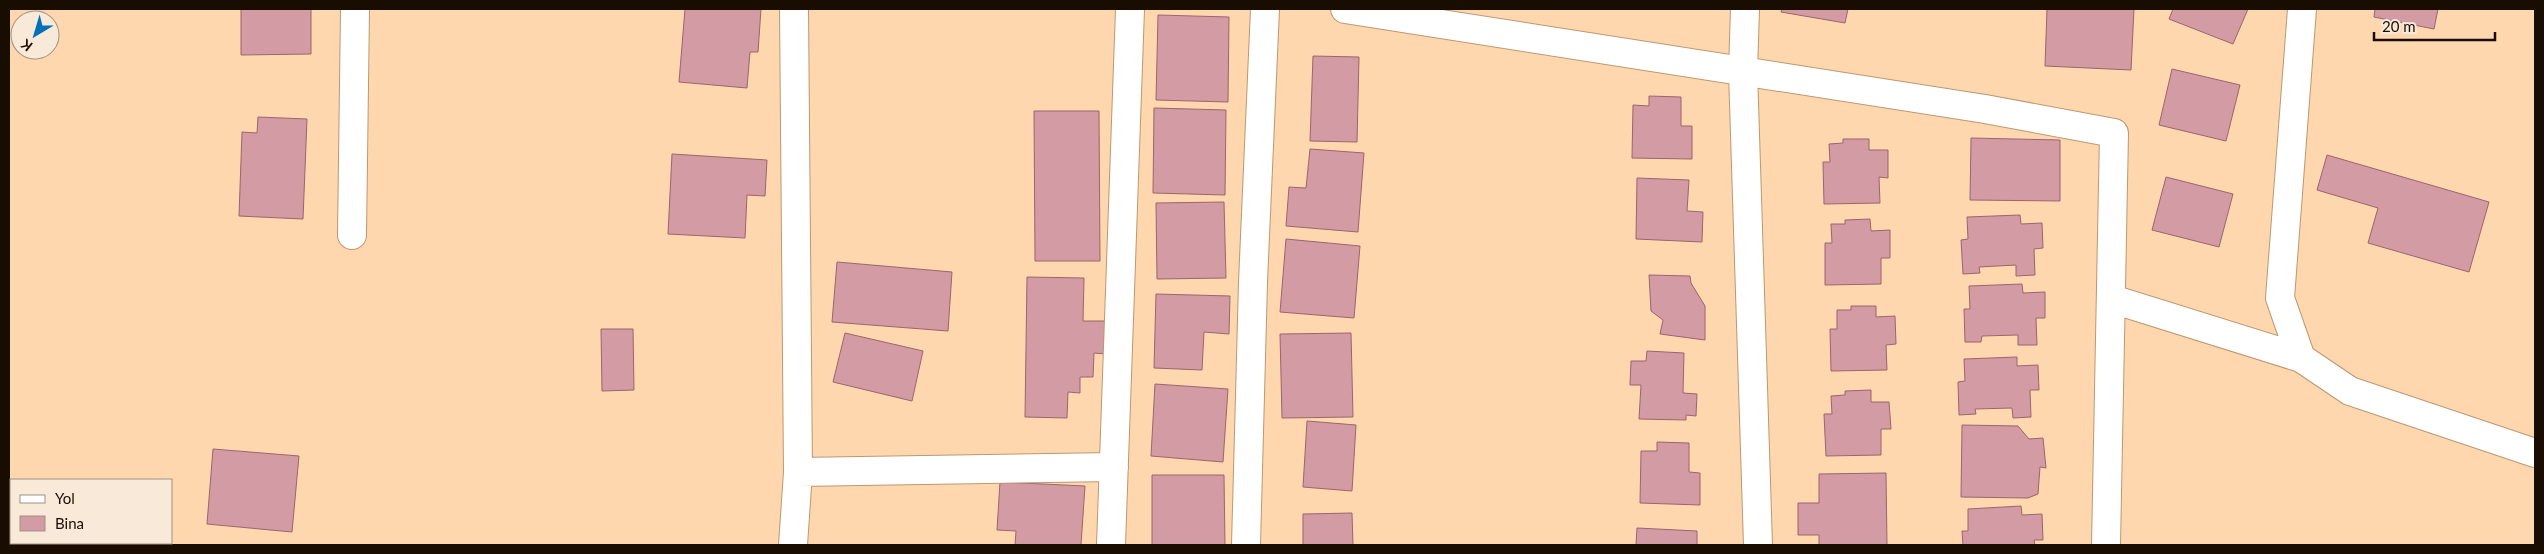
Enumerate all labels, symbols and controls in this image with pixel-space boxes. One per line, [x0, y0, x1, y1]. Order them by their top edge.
north arrow [10, 10, 60, 60]
scale bar [2374, 10, 2495, 42]
text: 20 m [2382, 17, 2416, 35]
text: K [17, 36, 36, 55]
legend [10, 479, 172, 544]
text: Yol [55, 489, 75, 507]
text: Bina [55, 514, 84, 532]

